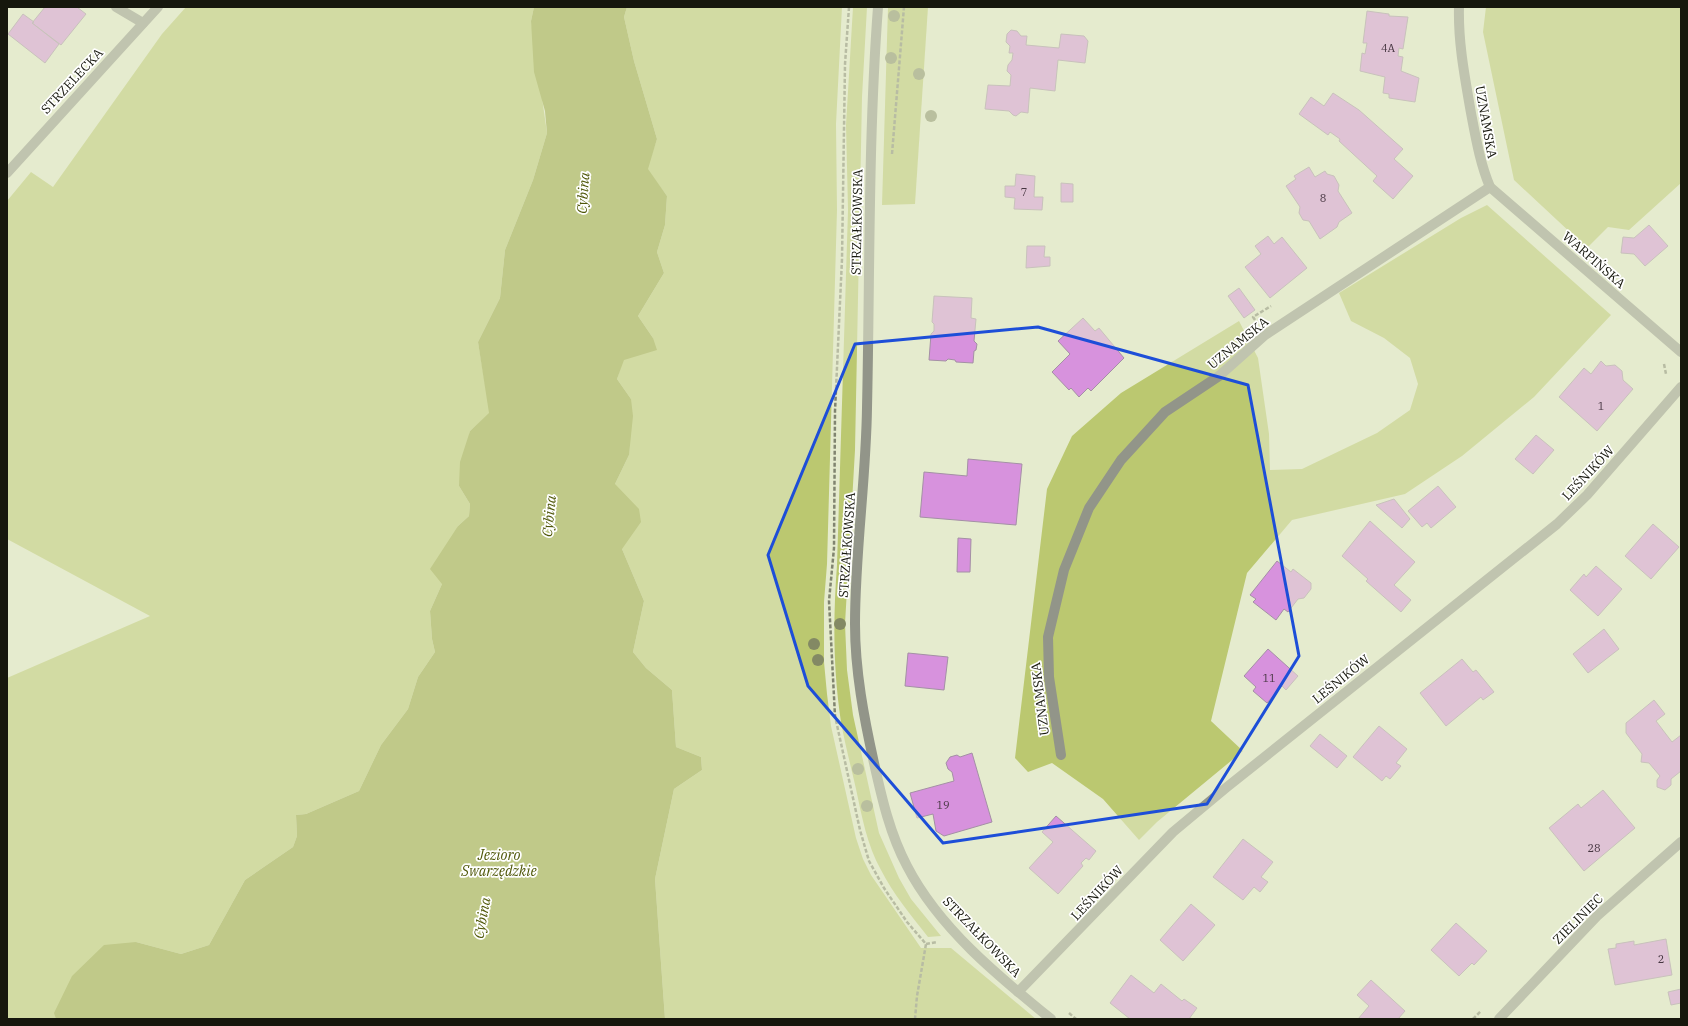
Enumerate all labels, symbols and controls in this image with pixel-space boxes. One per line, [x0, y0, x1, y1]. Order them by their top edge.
house number: 4A [1381, 41, 1396, 55]
street label: STRZELECKA [37, 44, 107, 117]
street label: UZNAMSKA [1471, 84, 1501, 160]
street label: STRZAŁKOWSKA [848, 169, 866, 275]
water label: Cybina [573, 171, 593, 214]
house number: 7 [1021, 185, 1027, 199]
house number: 8 [1320, 191, 1326, 205]
street label: WARPIŃSKA [1559, 228, 1629, 292]
street label: UZNAMSKA [1204, 313, 1272, 373]
house number: 1 [1598, 399, 1604, 413]
street label: LEŚNIKÓW [1558, 442, 1618, 504]
street label: STRZAŁKOWSKA [835, 492, 859, 598]
water label: Cybina [538, 494, 560, 538]
street label: LEŚNIKÓW [1309, 650, 1373, 707]
street label: UZNAMSKA [1027, 661, 1053, 737]
house number: 11 [1262, 671, 1276, 685]
house number: 19 [936, 798, 950, 812]
house number: 28 [1587, 841, 1601, 855]
water label: Jezioro Swarzędzkie [460, 846, 537, 880]
street label: LEŚNIKÓW [1067, 862, 1127, 924]
street label: ZIELINIEC [1549, 890, 1607, 948]
street label: STRZAŁKOWSKA [939, 893, 1025, 981]
water label: Cybina [470, 896, 495, 940]
house number: 2 [1658, 952, 1664, 966]

